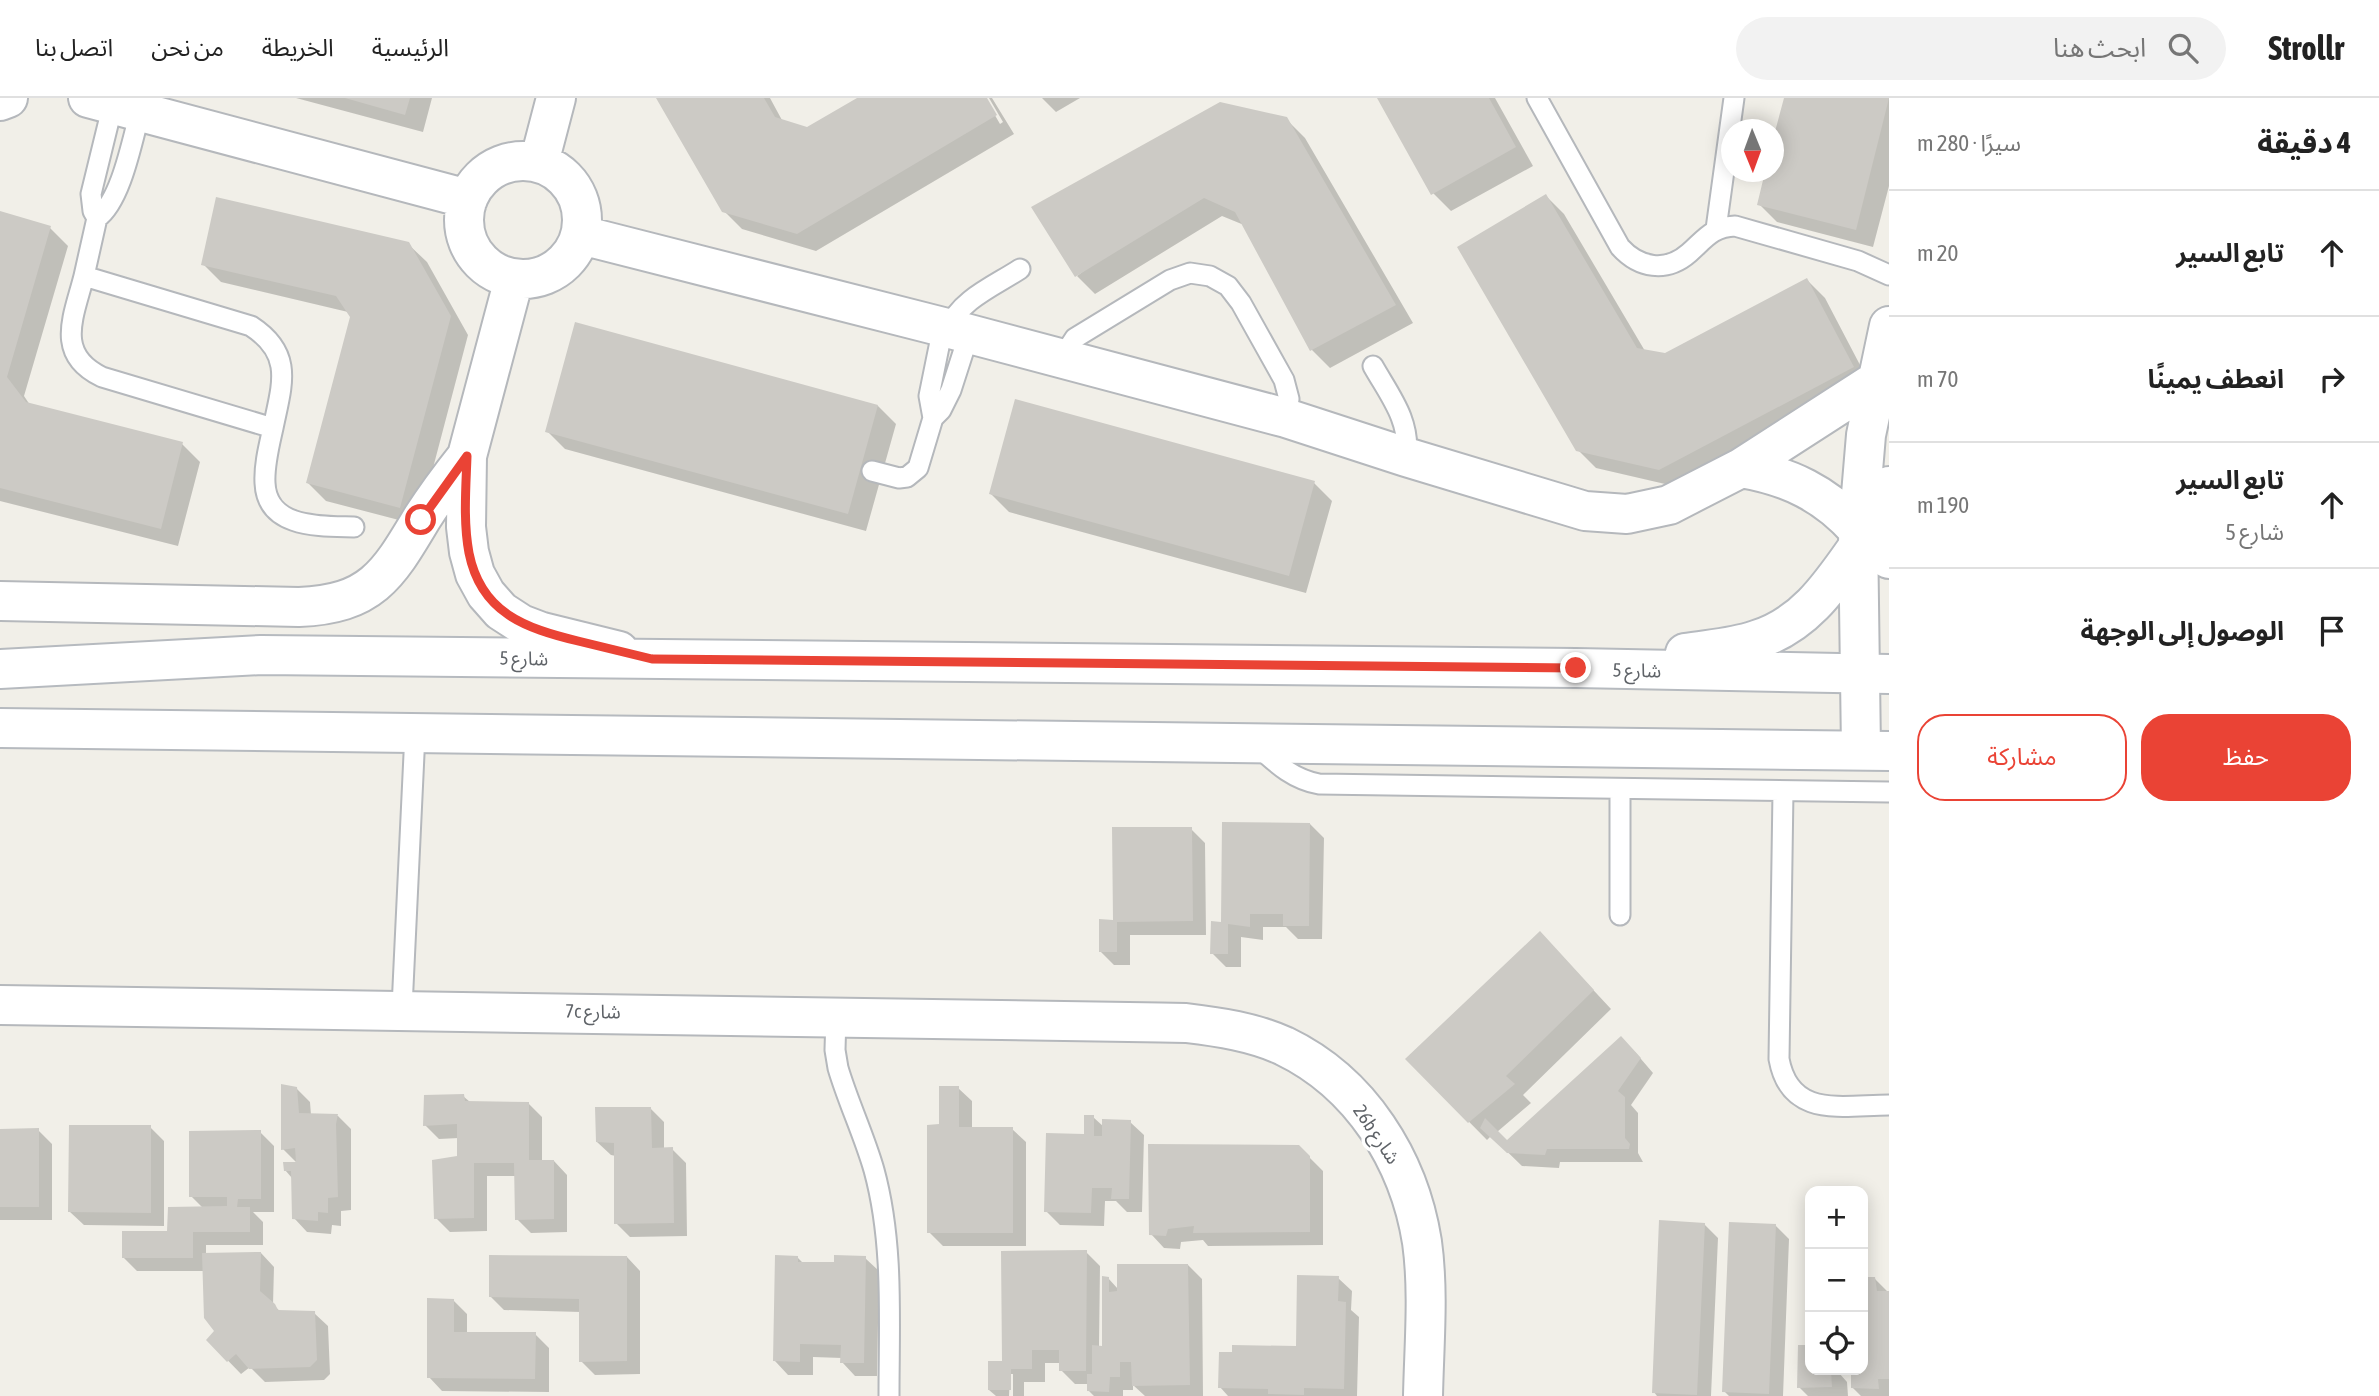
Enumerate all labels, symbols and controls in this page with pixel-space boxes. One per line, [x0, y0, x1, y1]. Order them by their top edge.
search box [1736, 17, 2226, 80]
icon: search [2164, 29, 2202, 67]
text: Strollr [2268, 29, 2344, 67]
text: ابحث هنا [2053, 33, 2146, 63]
text: اتصل بنا [35, 34, 113, 61]
text: من نحن [151, 34, 224, 61]
text: الخريطة [262, 34, 334, 61]
text: الرئيسية [372, 34, 449, 61]
north arrow [1721, 119, 1784, 182]
text: 4 دقيقة [2257, 125, 2351, 159]
text: سيرًا · 280 m [1917, 130, 2021, 156]
icon: ahead [2313, 234, 2351, 272]
text: تابع السير [2176, 238, 2284, 268]
text: 20 m [1917, 240, 1958, 266]
icon: right [2313, 360, 2351, 398]
text: انعطف يمينًا [2147, 364, 2284, 394]
text: 70 m [1917, 366, 1958, 392]
text: تابع السير [2176, 465, 2284, 495]
icon: ahead [2313, 486, 2351, 524]
text: 190 m [1917, 492, 1969, 518]
route start [405, 504, 436, 535]
text: شارع 5 [2225, 519, 2284, 545]
icon: arrive [2313, 612, 2351, 650]
text: الوصول إلى الوجهة [2081, 616, 2284, 646]
street label: شارع 5 [499, 647, 548, 672]
route end [1560, 652, 1591, 683]
street label: شارع 5 [1612, 659, 1661, 684]
button: مشاركة [1917, 714, 2127, 801]
button: حفظ [2141, 714, 2351, 801]
street label: 7c شارع [565, 1000, 621, 1025]
street label: 26b شارع [1347, 1100, 1405, 1169]
map controls [1805, 1186, 1868, 1375]
button: + [1805, 1186, 1868, 1249]
button: − [1805, 1249, 1868, 1312]
button: locate [1805, 1312, 1868, 1375]

